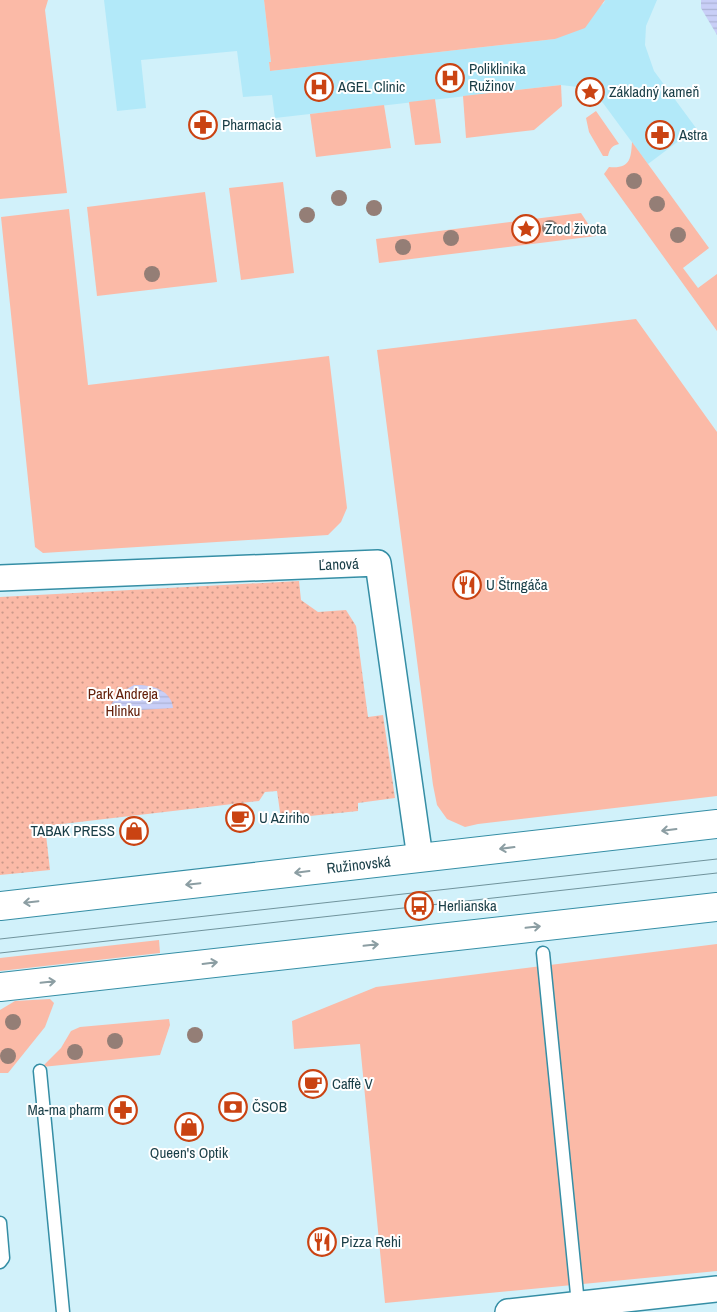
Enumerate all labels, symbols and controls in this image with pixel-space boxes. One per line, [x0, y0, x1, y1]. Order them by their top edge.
place label: Poliklinika Ružinov [469, 58, 526, 96]
hospital icon: Poliklinika Ružinov [435, 63, 465, 93]
hospital icon: AGEL Clinic [304, 72, 334, 102]
place label: AGEL Clinic [337, 76, 405, 97]
place icon: Základný kameň [575, 77, 605, 107]
place label: Základný kameň [609, 81, 699, 102]
pharmacy icon: Pharmacia [188, 110, 218, 140]
place label: Pharmacia [222, 114, 282, 135]
pharmacy icon: Astra [645, 120, 675, 150]
place label: Astra [678, 124, 708, 145]
place icon: Zrod života [511, 214, 541, 244]
place label: Zrod života [545, 218, 607, 239]
street label: Ľanová [318, 553, 359, 575]
restaurant icon: U Štrngáča [452, 570, 482, 600]
place label: U Štrngáča [486, 574, 548, 595]
park label: Park Andreja Hlinku [88, 683, 158, 721]
cafe icon: U Aziriho [225, 803, 255, 833]
place label: U Aziriho [259, 807, 310, 828]
shop icon: TABAK PRESS [119, 816, 149, 846]
place label: TABAK PRESS [30, 820, 115, 841]
one-way arrow [661, 825, 677, 835]
one-way arrow [499, 843, 515, 853]
street label: Ružinovská [325, 850, 392, 879]
one-way arrow [294, 867, 310, 877]
one-way arrow [185, 879, 201, 889]
bus stop icon: Herlianska [404, 891, 434, 921]
place label: Herlianska [438, 895, 497, 916]
one-way arrow [23, 897, 39, 907]
one-way arrow [525, 922, 541, 932]
one-way arrow [363, 940, 379, 950]
one-way arrow [202, 958, 218, 968]
one-way arrow [40, 977, 56, 987]
cafe icon: Caffè V [298, 1069, 328, 1099]
place label: Caffè V [332, 1073, 374, 1094]
bank icon: ČSOB [218, 1092, 248, 1122]
pharmacy icon: Ma-ma pharm [108, 1095, 138, 1125]
place label: ČSOB [252, 1096, 287, 1117]
place label: Ma-ma pharm [27, 1099, 104, 1120]
shop icon: Queen's Optik [174, 1112, 204, 1142]
place label: Queen's Optik [150, 1142, 229, 1163]
restaurant icon: Pizza Rehi [307, 1227, 337, 1257]
place label: Pizza Rehi [341, 1231, 401, 1252]

